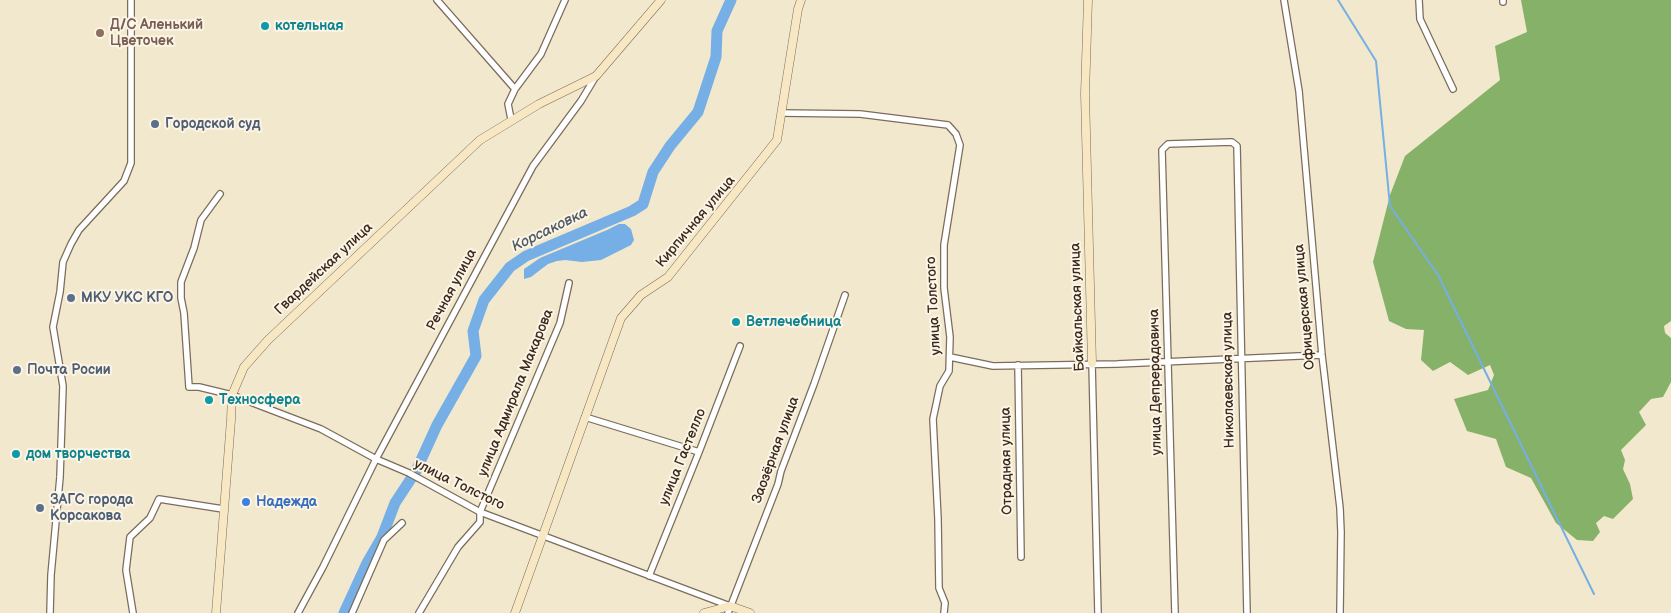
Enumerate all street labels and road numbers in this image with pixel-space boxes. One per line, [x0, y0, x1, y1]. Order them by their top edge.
street label: Кирпичная улица [653, 173, 739, 271]
street label: Гвардейская улица [272, 219, 376, 319]
street label: Байкальская улица [1067, 242, 1089, 372]
street label: Офицерская улица [1291, 243, 1319, 371]
street label: Речная улица [423, 246, 481, 334]
street label: улица Толстого [923, 256, 945, 356]
street label: улица Адмирала Макарова [475, 307, 557, 479]
street label: улица Депрерадовича [1146, 309, 1166, 455]
street label: Николаевская улица [1219, 312, 1239, 448]
street label: Заозёрная улица [749, 394, 803, 506]
street label: улица Гастелло [656, 406, 710, 508]
street label: Отрадная улица [998, 407, 1016, 515]
street label: улица Толстого [411, 456, 507, 514]

